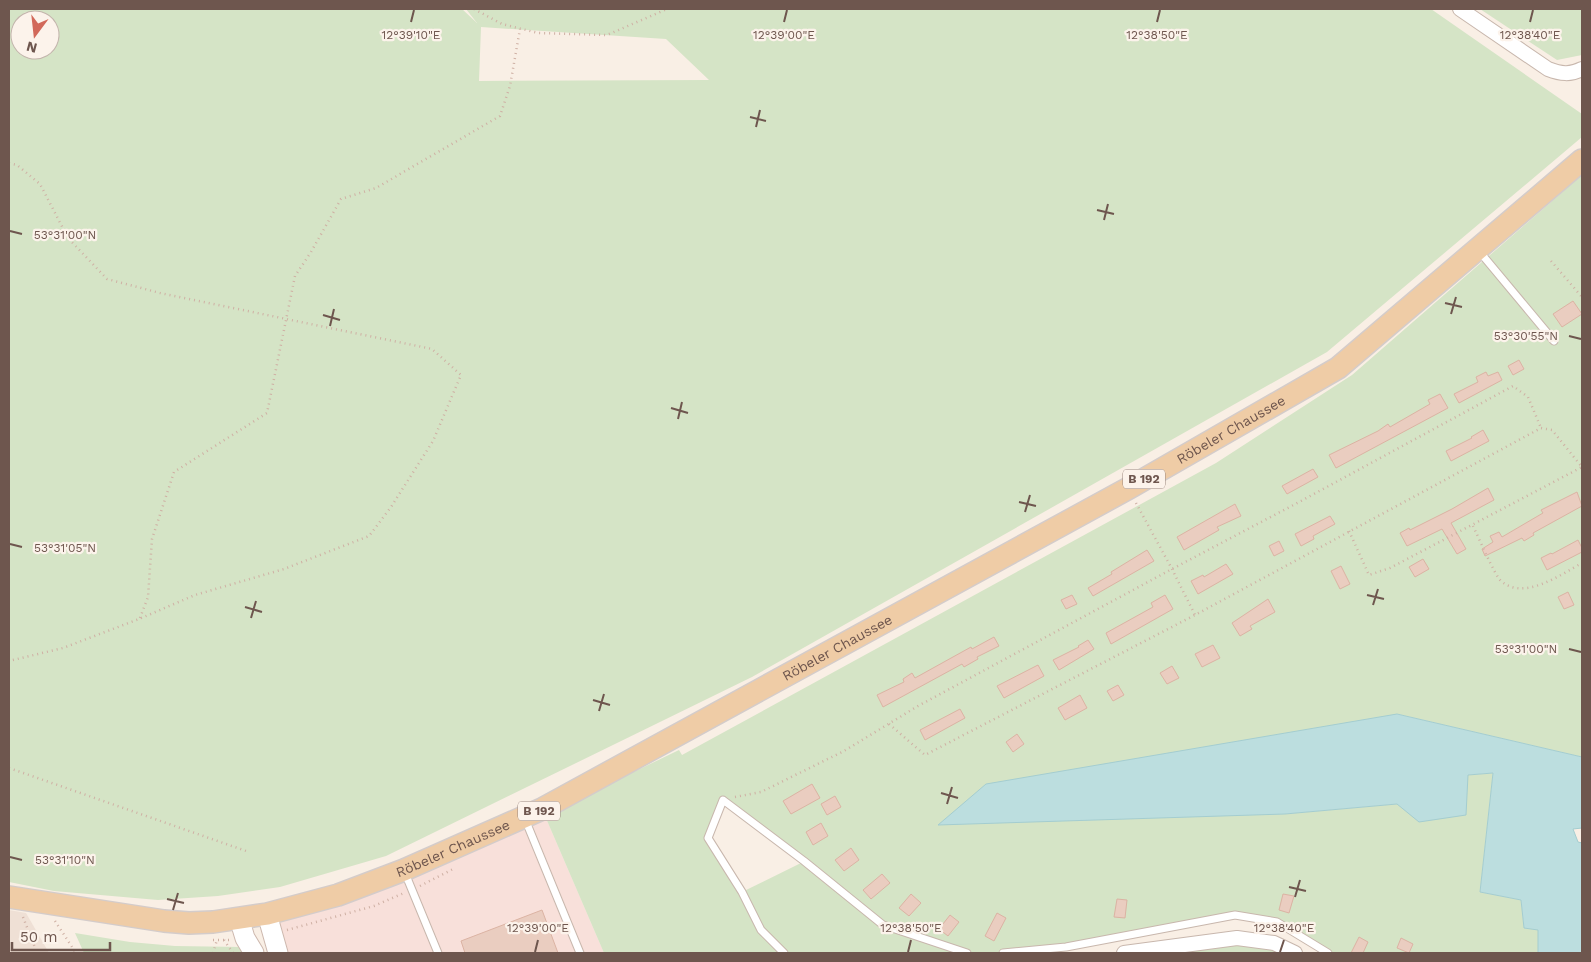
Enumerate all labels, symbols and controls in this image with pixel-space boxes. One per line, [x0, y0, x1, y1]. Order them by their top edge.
north arrow [10, 10, 60, 60]
text: 12°39'10"E [381, 28, 441, 42]
text: 12°39'00"E [753, 28, 815, 42]
text: 12°38'50"E [1126, 28, 1188, 42]
text: 12°38'40"E [1500, 28, 1561, 42]
text: N [25, 38, 39, 57]
text: 53°31'00"N [34, 228, 96, 242]
text: 53°30'55"N [1494, 329, 1558, 343]
street label: Röbeler Chaussee [1174, 392, 1288, 467]
road number: B 192 [1123, 469, 1165, 488]
text: 53°31'05"N [34, 541, 96, 555]
street label: Röbeler Chaussee [780, 611, 895, 684]
text: 53°31'00"N [1495, 642, 1557, 656]
road number: B 192 [518, 801, 560, 820]
street label: Röbeler Chaussee [394, 816, 512, 880]
text: 53°31'10"N [35, 853, 95, 867]
scale bar [12, 920, 110, 952]
text: 12°39'00"E [507, 921, 569, 935]
text: 12°38'50"E [880, 921, 942, 935]
text: 12°38'40"E [1254, 921, 1315, 935]
text: 50 m [20, 928, 57, 946]

